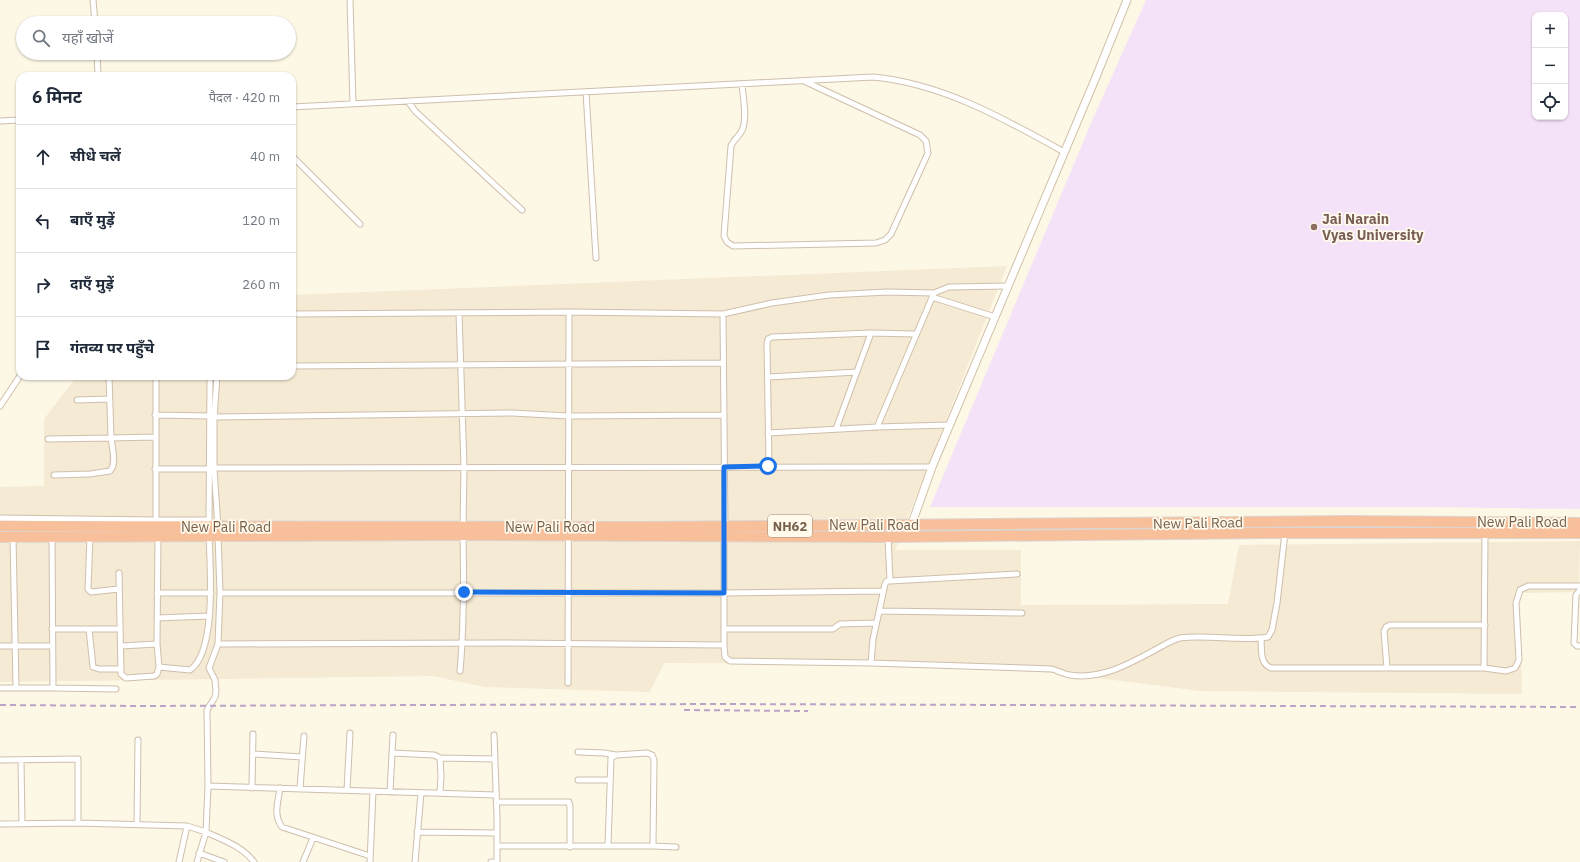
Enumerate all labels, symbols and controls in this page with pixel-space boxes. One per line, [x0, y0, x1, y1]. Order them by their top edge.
map controls [1532, 12, 1568, 120]
button: + [1532, 12, 1568, 48]
search box [16, 16, 296, 60]
icon: search [30, 27, 52, 49]
text: यहाँ खोजें [62, 28, 113, 47]
button: − [1532, 48, 1568, 84]
button: locate [1532, 84, 1568, 120]
text: 6 मिनट [32, 86, 82, 108]
text: पैदल · 420 m [209, 89, 280, 106]
icon: ahead [32, 146, 54, 168]
text: सीधे चलें [70, 146, 121, 165]
text: 40 m [250, 148, 280, 165]
icon: left [32, 210, 54, 232]
text: बाएँ मुड़ें [70, 210, 115, 229]
place label: Jai Narain Vyas University [1322, 210, 1424, 244]
text: 120 m [242, 212, 280, 229]
marker: Jai Narain Vyas University [1309, 222, 1319, 232]
icon: right [32, 274, 54, 296]
text: दाएँ मुड़ें [70, 274, 114, 293]
text: 260 m [242, 276, 280, 293]
icon: arrive [32, 338, 54, 360]
text: गंतव्य पर पहुँचे [70, 338, 154, 357]
route start [759, 457, 777, 475]
street label: New Pali Road [1153, 513, 1243, 533]
street label: New Pali Road [1477, 513, 1567, 531]
road number: NH62 [768, 515, 812, 537]
street label: New Pali Road [829, 516, 919, 534]
street label: New Pali Road [181, 518, 271, 536]
street label: New Pali Road [505, 518, 595, 536]
route end [455, 583, 473, 601]

